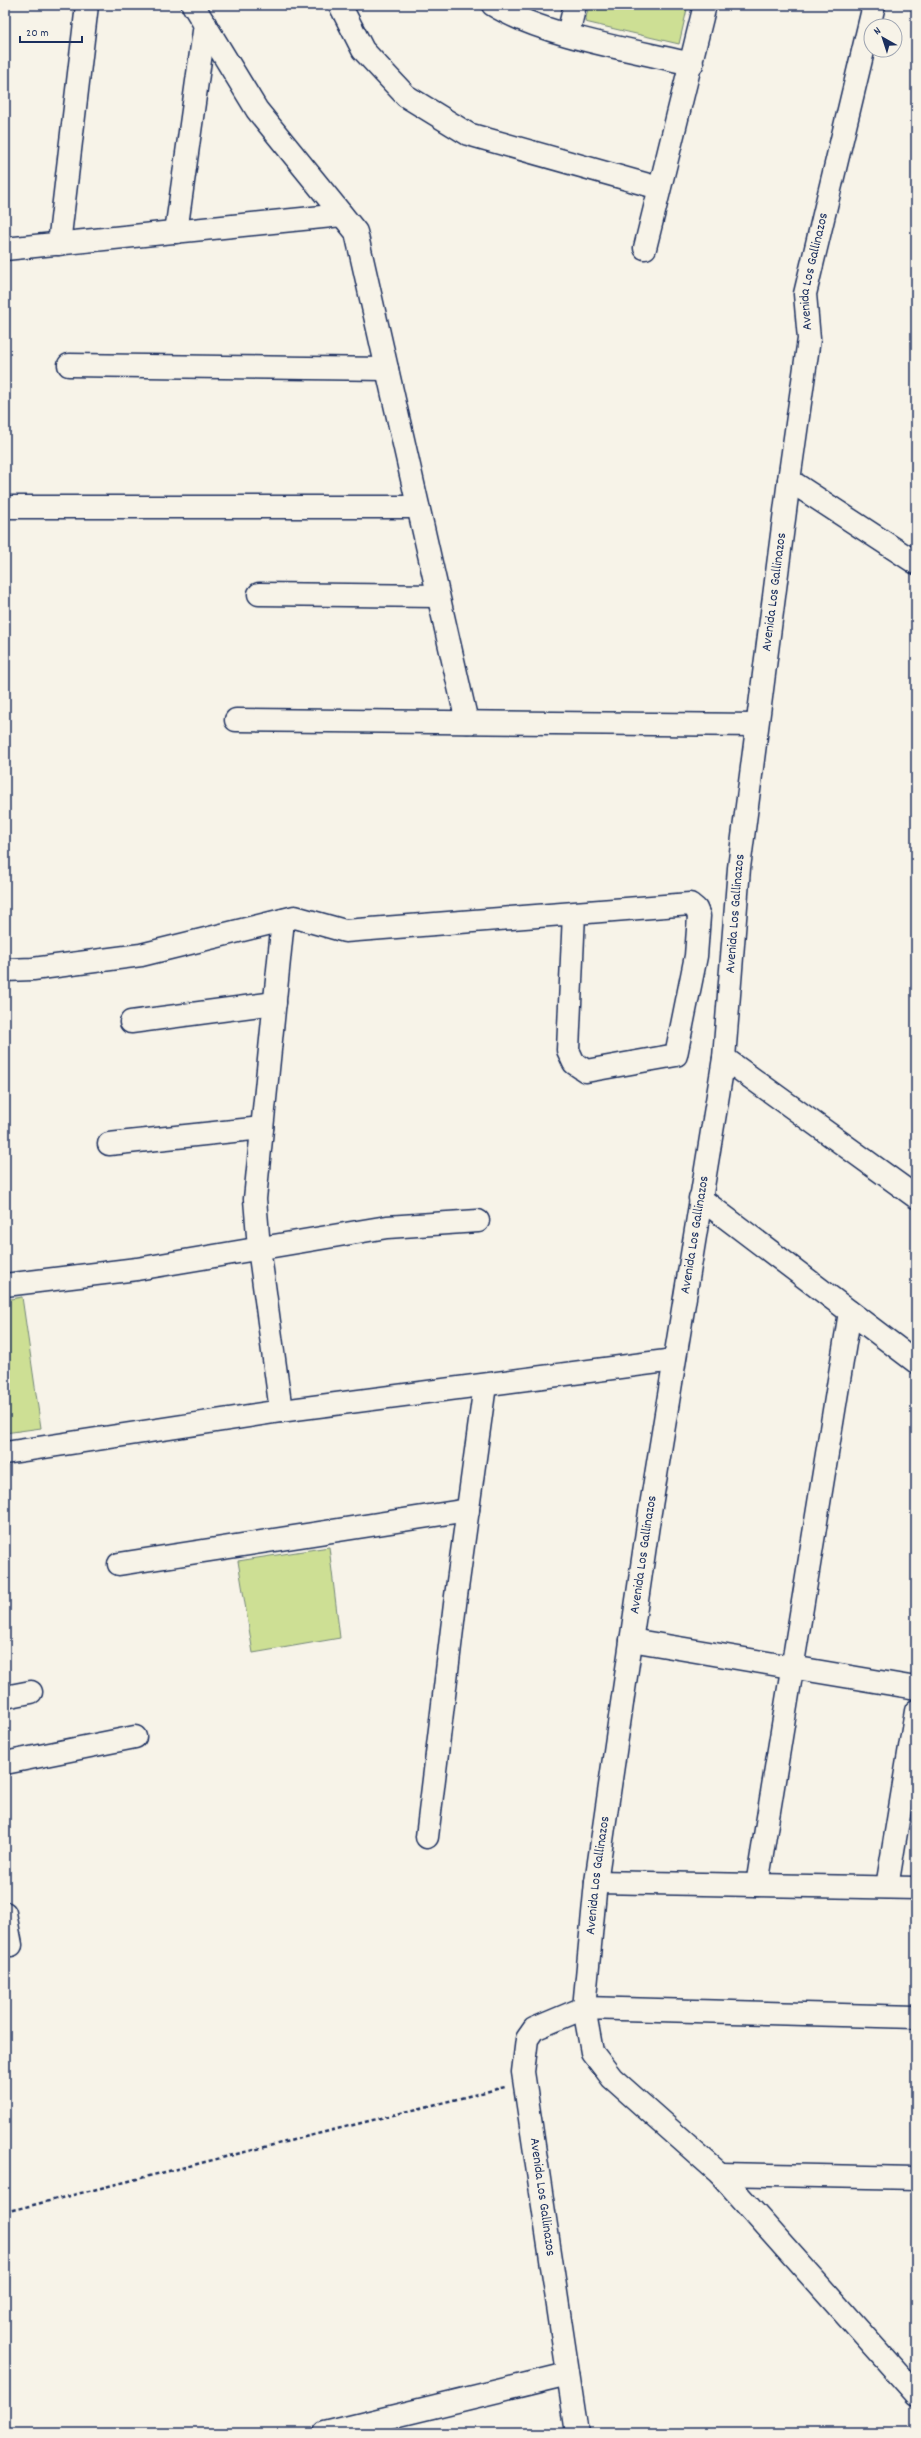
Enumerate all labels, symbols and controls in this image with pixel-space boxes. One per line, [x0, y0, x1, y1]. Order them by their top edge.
scale bar [20, 18, 82, 44]
north arrow [863, 18, 903, 58]
text: N [871, 24, 886, 40]
text: 20 m [26, 25, 49, 42]
street label: Avenida Los Gallinazos [795, 211, 834, 331]
street label: Avenida Los Gallinazos [757, 531, 792, 653]
street label: Avenida Los Gallinazos [721, 853, 751, 974]
street label: Avenida Los Gallinazos [676, 1174, 715, 1295]
street label: Avenida Los Gallinazos [625, 1494, 663, 1615]
street label: Avenida Los Gallinazos [581, 1815, 615, 1936]
street label: Avenida Los Gallinazos [524, 2136, 560, 2258]

